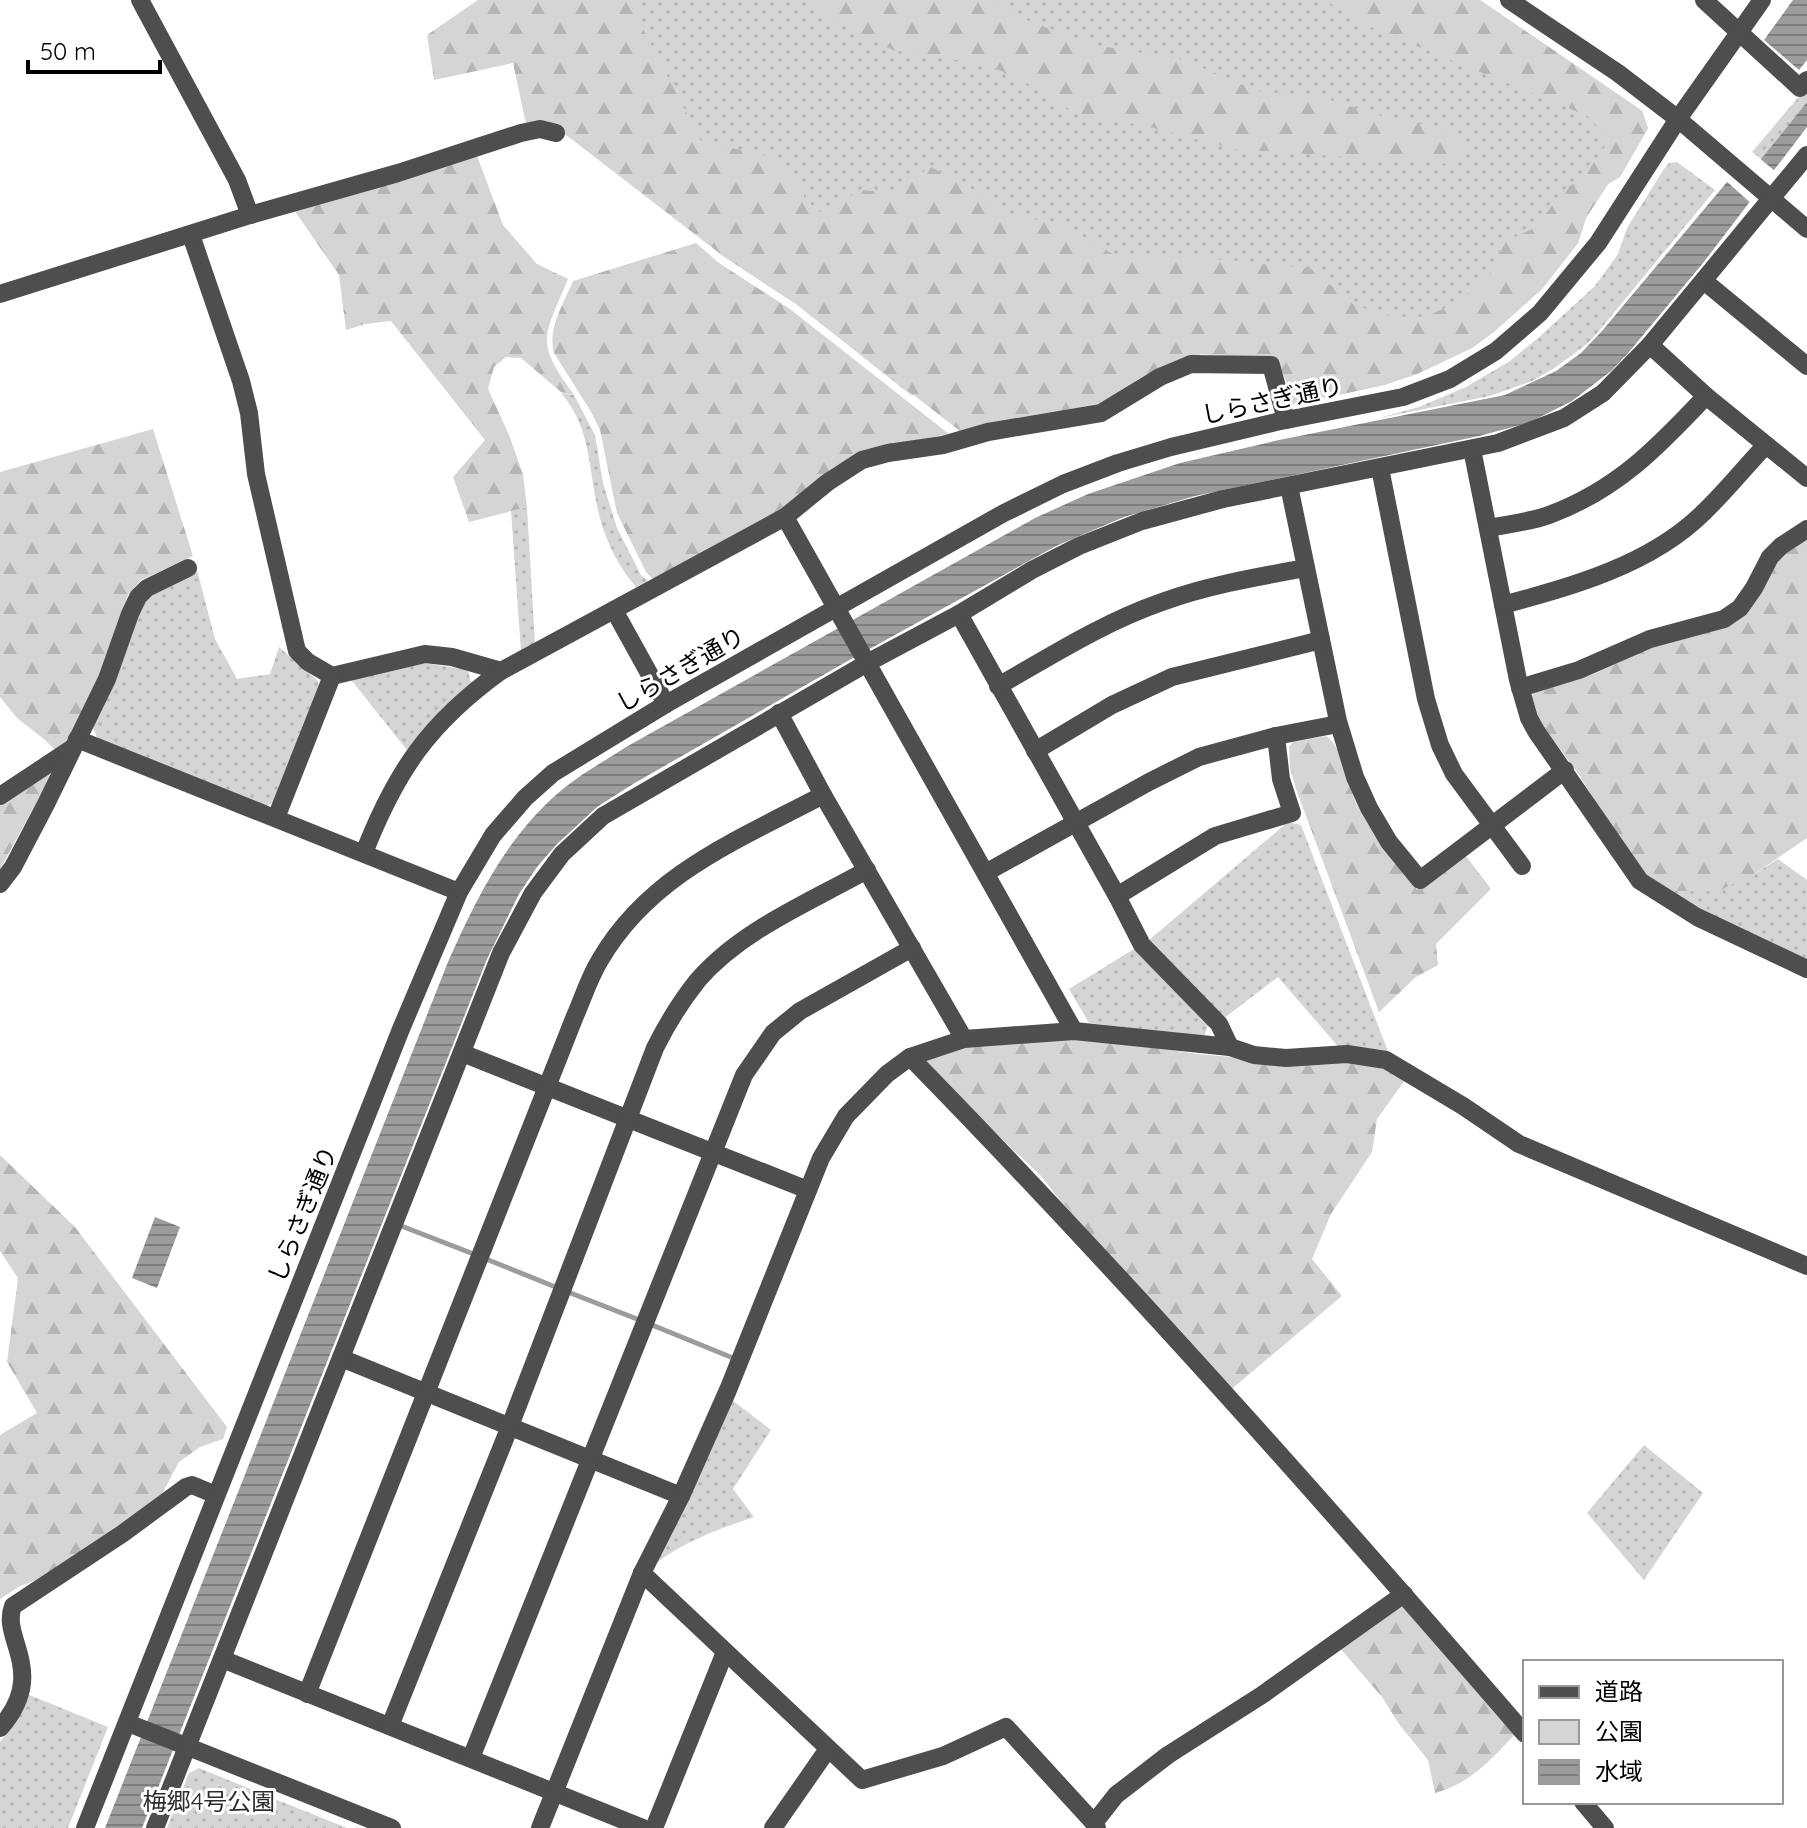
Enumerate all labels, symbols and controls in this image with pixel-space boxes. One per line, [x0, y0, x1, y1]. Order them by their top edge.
scale bar [28, 24, 160, 74]
text: 50 m [40, 36, 96, 66]
street label: しらさぎ通り [1198, 370, 1346, 430]
street label: しらさぎ通り [610, 620, 750, 718]
street label: しらさぎ通り [261, 1142, 343, 1286]
legend [1523, 1660, 1783, 1804]
text: 道路 [1595, 1676, 1643, 1706]
text: 公園 [1595, 1716, 1643, 1746]
text: 水域 [1595, 1756, 1643, 1786]
park label: 梅郷4号公園 [143, 1786, 275, 1816]

